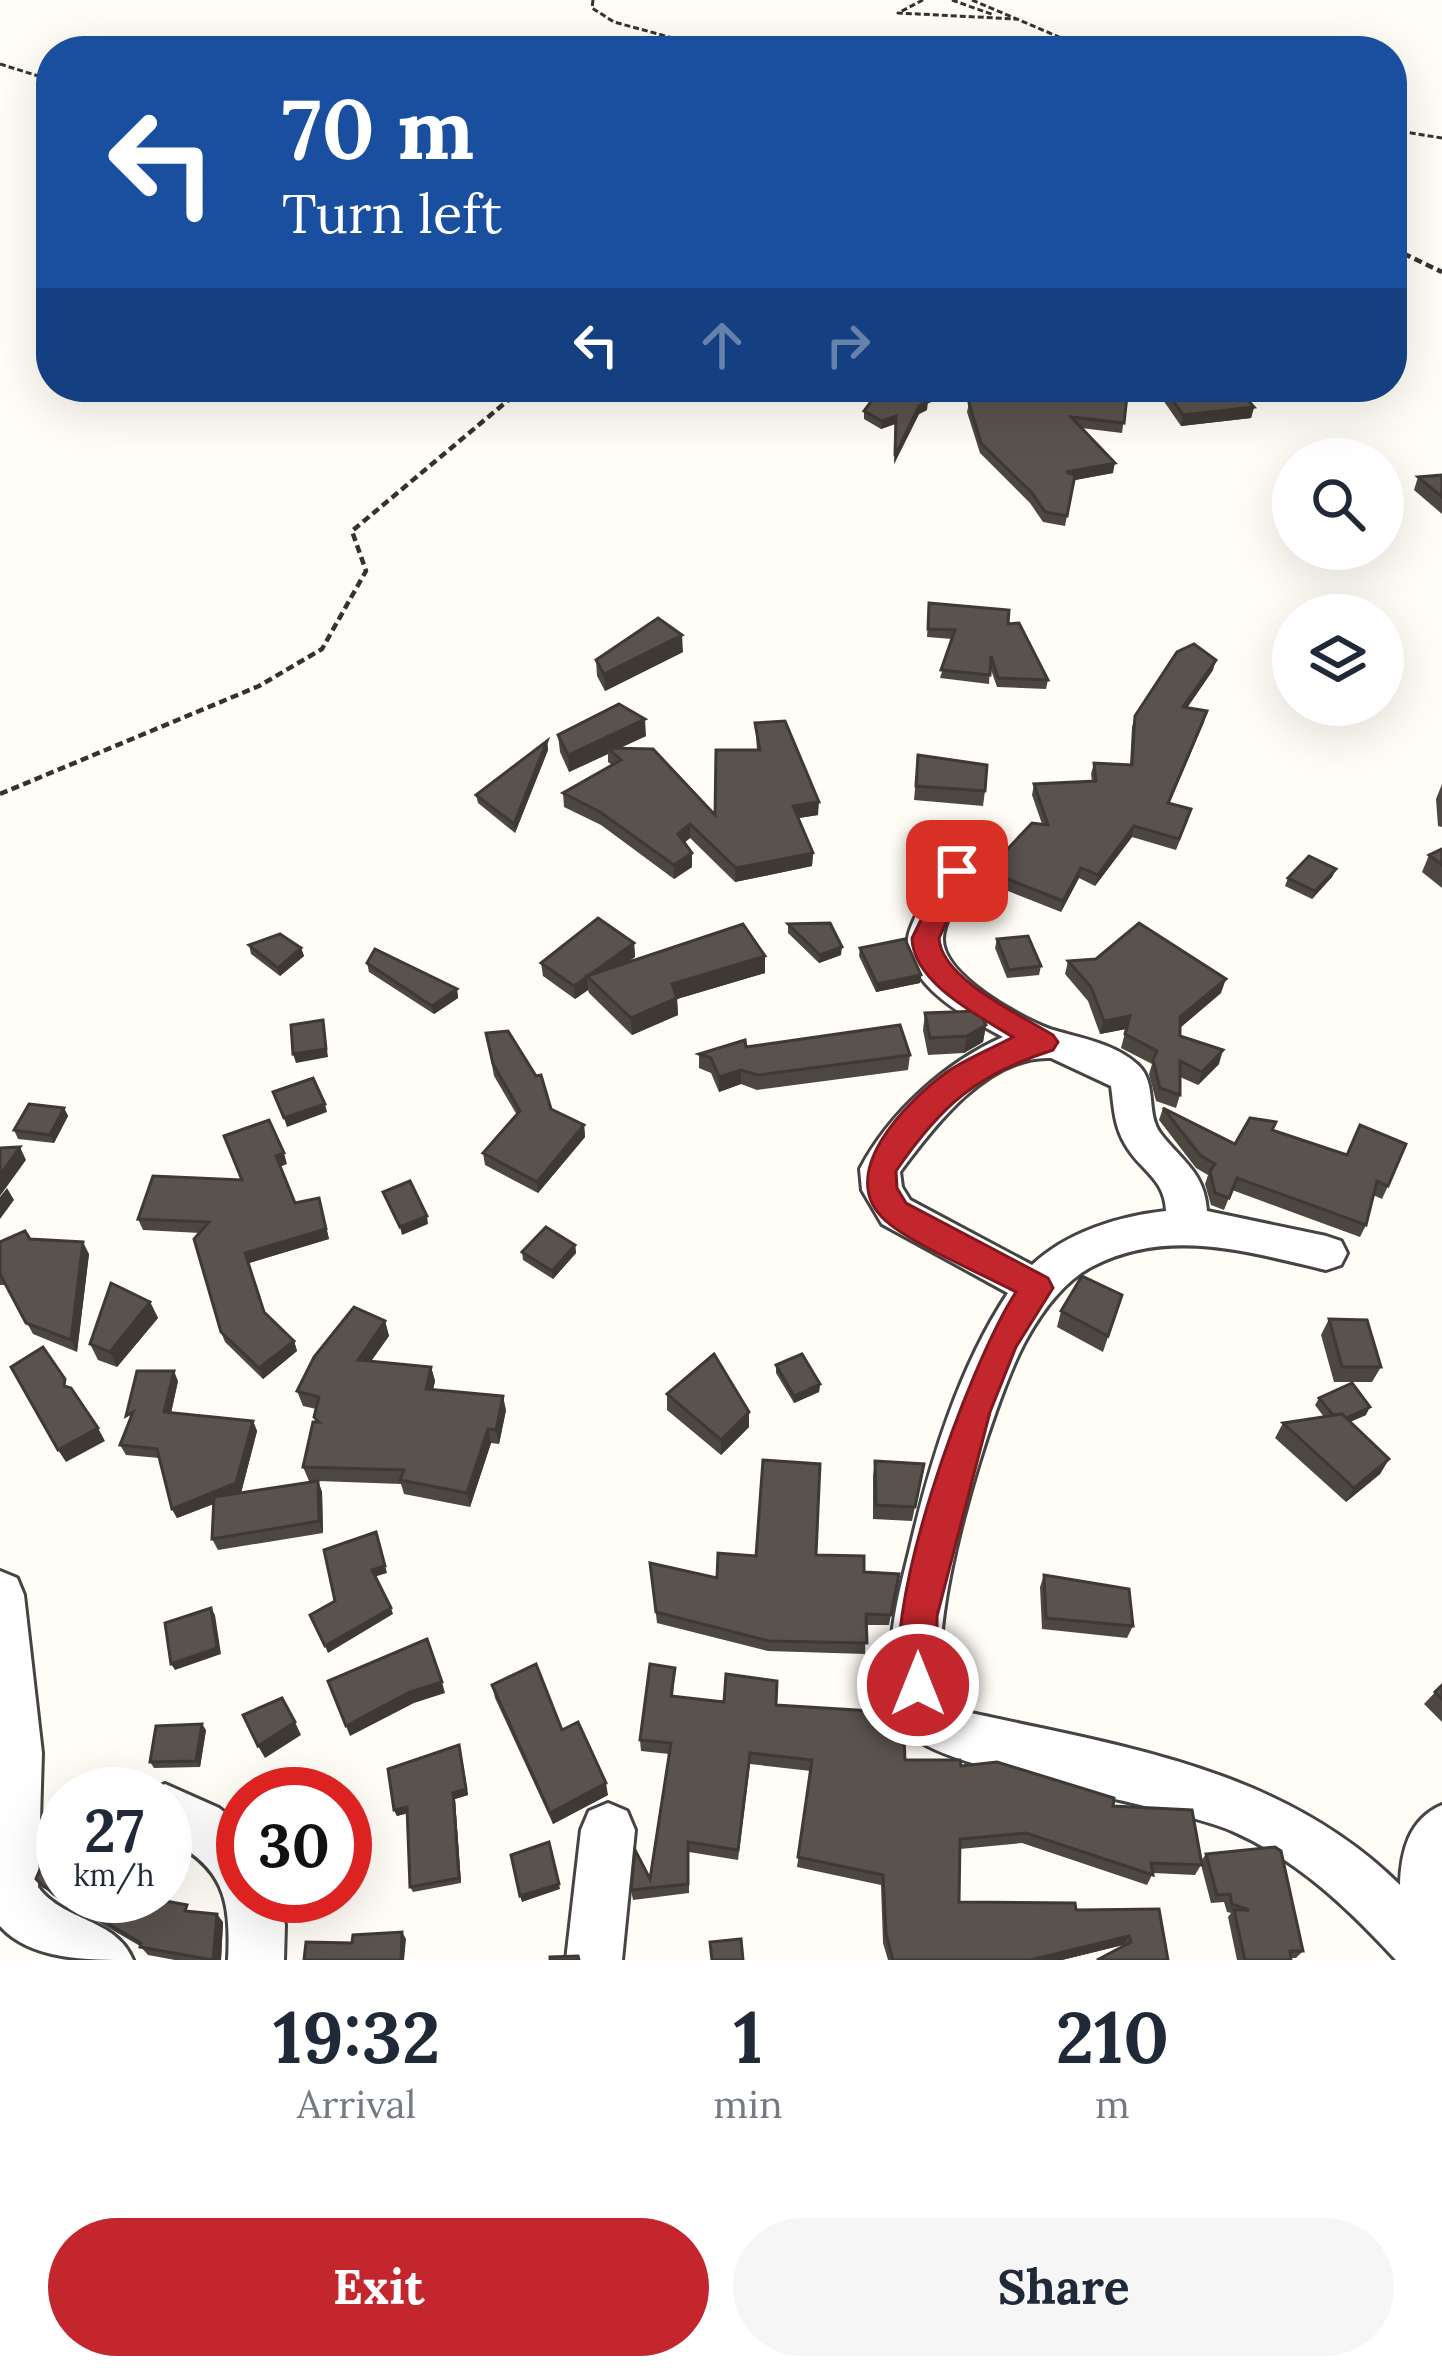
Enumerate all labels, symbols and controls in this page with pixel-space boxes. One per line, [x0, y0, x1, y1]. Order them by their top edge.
text: 70 m [282, 74, 474, 182]
icon: left [84, 84, 240, 240]
text: Turn left [282, 179, 502, 248]
icon: left [563, 312, 629, 378]
icon: ahead [689, 312, 755, 378]
icon: right [815, 312, 881, 378]
map controls [1272, 438, 1404, 726]
button: search [1272, 438, 1404, 570]
button: layers [1272, 594, 1404, 726]
pin [906, 820, 1008, 922]
icon: arrive [924, 838, 990, 904]
position arrow [855, 1622, 981, 1748]
speed limit sign: 30 [216, 1767, 372, 1923]
text: 27 [84, 1792, 144, 1868]
text: km/h [73, 1856, 155, 1894]
text: 19:32 [273, 1991, 440, 2083]
text: 1 [733, 1991, 763, 2083]
text: 210 [1056, 1991, 1169, 2083]
text: Arrival [297, 2079, 416, 2129]
text: min [713, 2079, 783, 2129]
text: m [1095, 2079, 1130, 2129]
button: Exit [48, 2218, 709, 2356]
button: Share [733, 2218, 1394, 2356]

